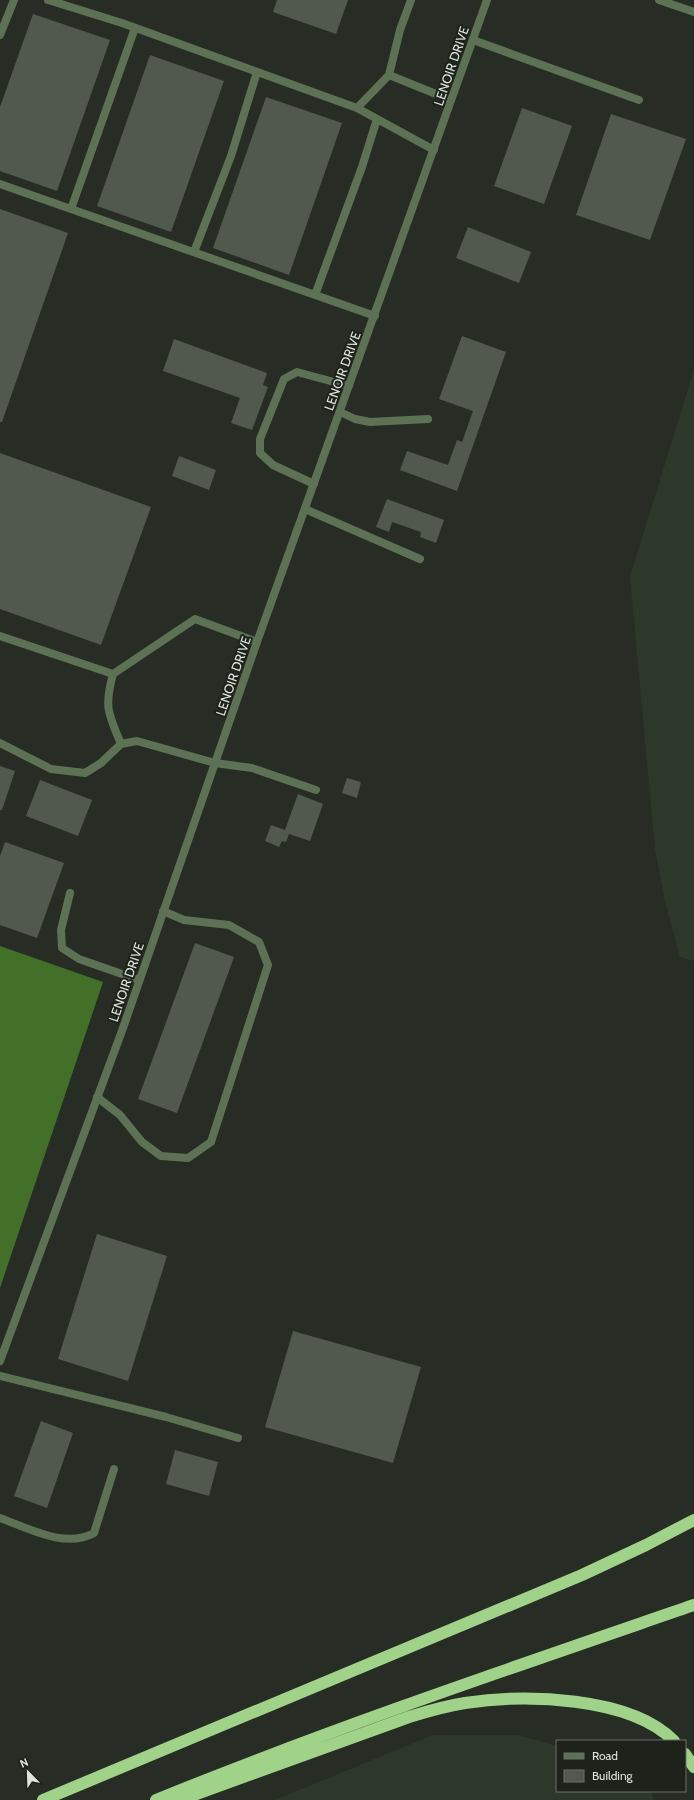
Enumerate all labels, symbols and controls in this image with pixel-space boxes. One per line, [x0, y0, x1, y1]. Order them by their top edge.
street label: LENOIR DRIVE [430, 24, 472, 108]
street label: LENOIR DRIVE [320, 329, 364, 413]
street label: LENOIR DRIVE [212, 634, 254, 718]
street label: LENOIR DRIVE [105, 940, 147, 1024]
legend [556, 1740, 686, 1792]
text: Road [592, 1748, 618, 1763]
north arrow [8, 1752, 48, 1792]
text: N [18, 1755, 30, 1771]
text: Building [592, 1768, 634, 1783]

